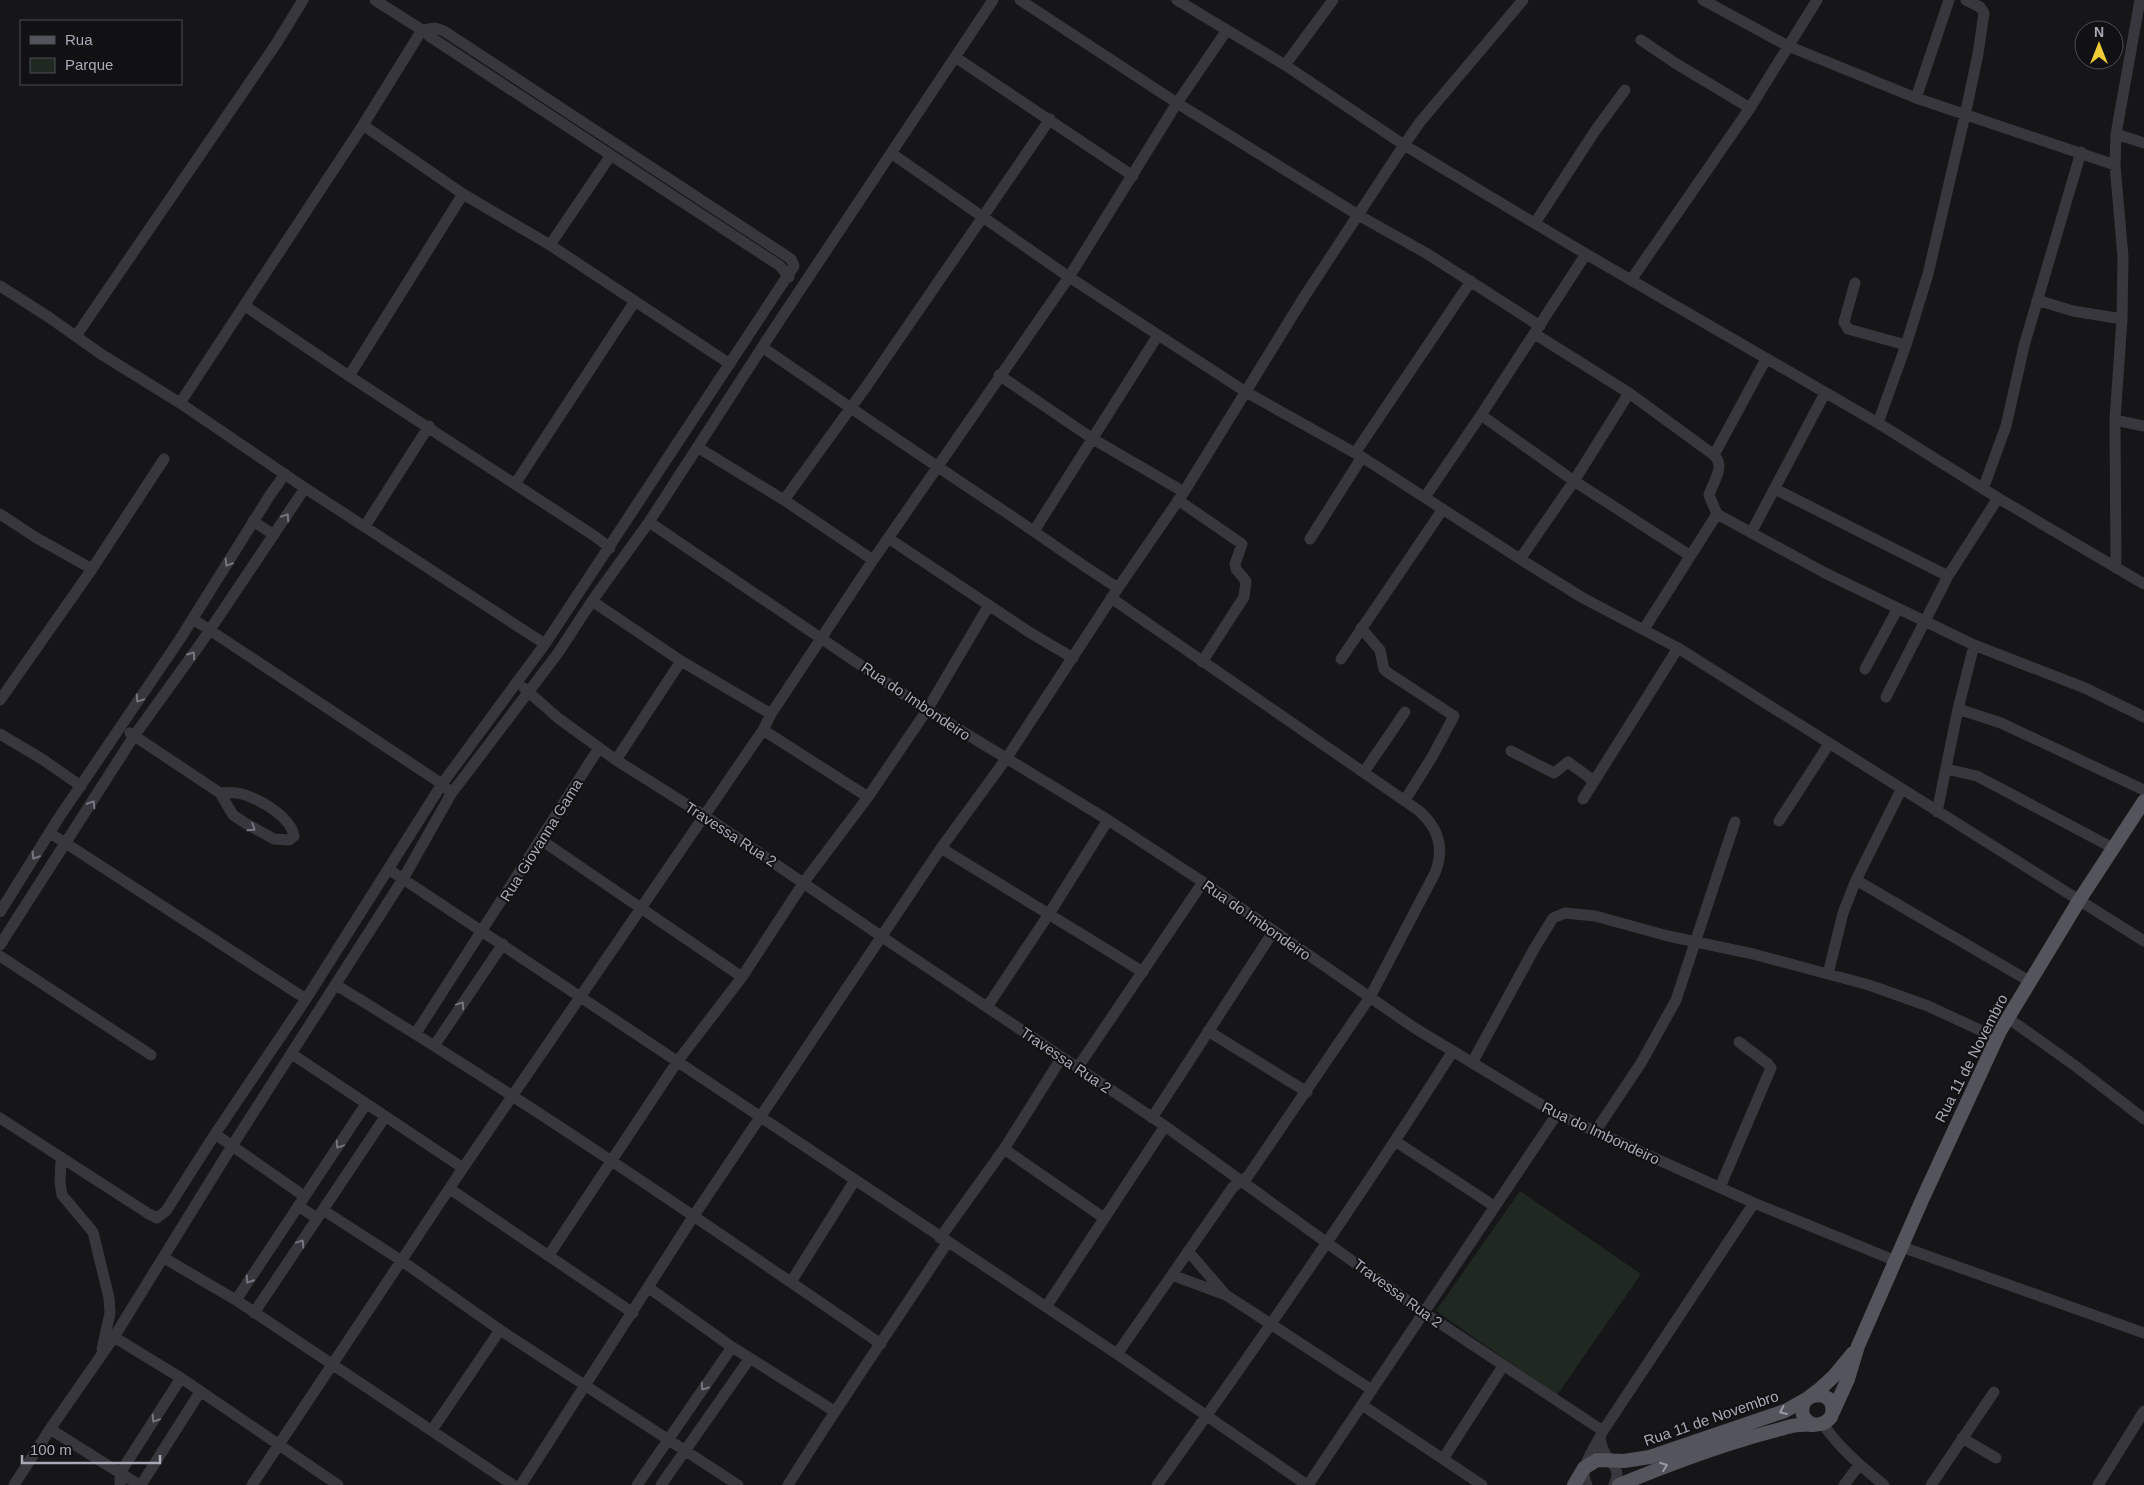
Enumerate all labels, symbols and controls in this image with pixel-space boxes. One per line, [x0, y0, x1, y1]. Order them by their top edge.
legend [20, 20, 182, 85]
north arrow [2074, 20, 2124, 70]
text: N [2094, 24, 2104, 40]
text: Rua [65, 31, 93, 48]
text: Parque [65, 56, 113, 73]
one-way arrow [280, 513, 289, 523]
one-way arrow [225, 558, 235, 567]
one-way arrow [187, 652, 195, 661]
street label: Rua do Imbondeiro [858, 658, 974, 744]
one-way arrow [136, 693, 145, 703]
street label: Rua Giovanna Gama [496, 775, 586, 904]
street label: Travessa Rua 2 [682, 798, 780, 870]
one-way arrow [85, 800, 95, 809]
one-way arrow [247, 822, 256, 831]
one-way arrow [32, 851, 41, 860]
street label: Rua do Imbondeiro [1200, 876, 1314, 964]
street label: Rua 11 de Novembro [1931, 991, 2011, 1125]
one-way arrow [455, 1002, 465, 1011]
street label: Travessa Rua 2 [1018, 1024, 1114, 1096]
street label: Rua do Imbondeiro [1540, 1098, 1662, 1168]
one-way arrow [336, 1139, 345, 1148]
one-way arrow [295, 1239, 304, 1249]
street label: Travessa Rua 2 [1350, 1255, 1446, 1331]
one-way arrow [246, 1274, 255, 1284]
one-way arrow [701, 1381, 710, 1391]
street label: Rua 11 de Novembro [1641, 1387, 1781, 1449]
one-way arrow [1779, 1405, 1788, 1416]
one-way arrow [151, 1414, 161, 1423]
scale bar [22, 1432, 160, 1464]
text: 100 m [30, 1441, 72, 1458]
one-way arrow [1659, 1462, 1668, 1472]

